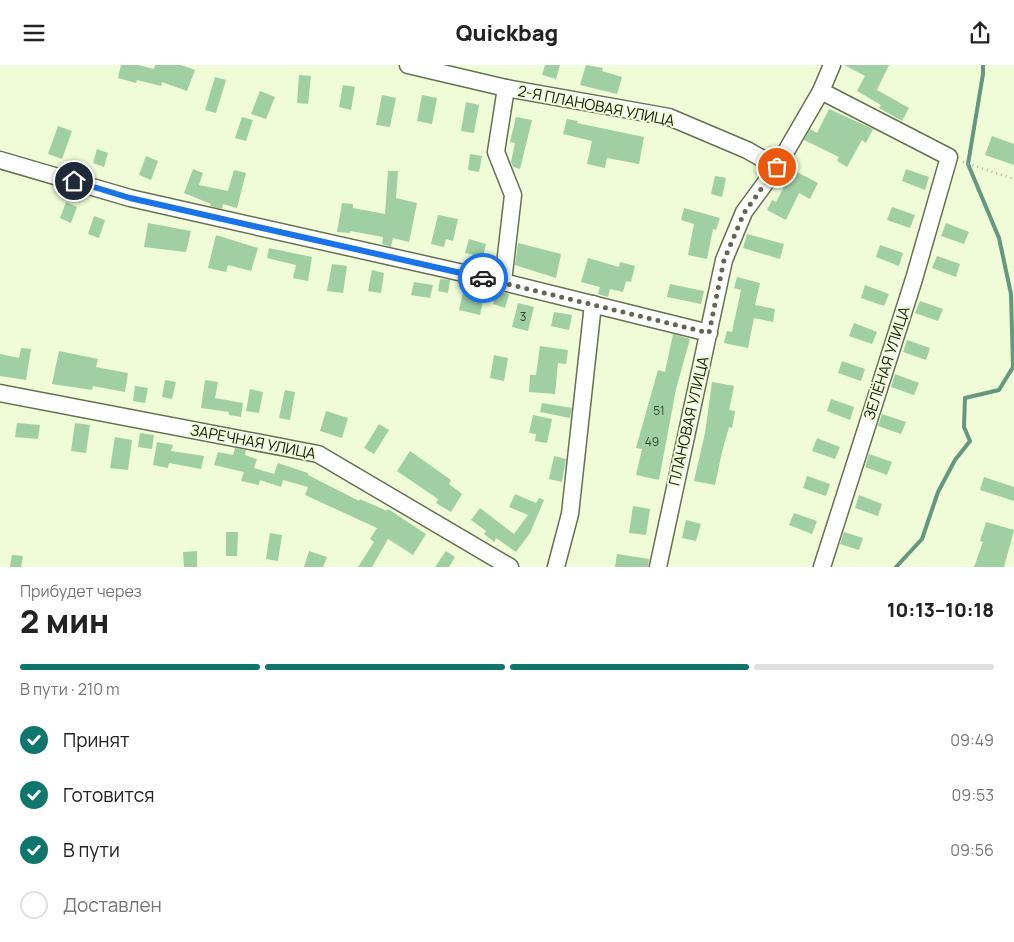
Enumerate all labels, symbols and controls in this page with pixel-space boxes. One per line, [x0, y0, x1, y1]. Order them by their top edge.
text: Quickbag [456, 18, 558, 48]
icon: menu [20, 19, 48, 47]
icon: share [966, 19, 994, 47]
street label: 2-Я ПЛАНОВАЯ УЛИЦА [516, 80, 677, 131]
pin [756, 146, 798, 188]
icon: bag [763, 153, 791, 181]
pin [53, 160, 95, 202]
icon: home [60, 167, 88, 195]
courier [458, 253, 508, 303]
icon: car [469, 264, 497, 292]
street label: ЗЕЛЁНАЯ УЛИЦА [858, 303, 915, 422]
house number: 3 [520, 308, 526, 325]
street label: ПЛАНОВАЯ УЛИЦА [663, 354, 714, 488]
house number: 51 [653, 402, 665, 419]
street label: ЗАРЕЧНАЯ УЛИЦА [189, 419, 318, 464]
house number: 49 [645, 433, 659, 450]
text: Прибудет через [20, 580, 142, 602]
text: 10:13–10:18 [887, 597, 994, 623]
text: 2 мин [20, 599, 109, 643]
text: В пути · 210 m [20, 678, 120, 700]
icon: check [20, 726, 48, 754]
text: Принят [63, 727, 130, 753]
text: 09:49 [950, 729, 994, 751]
icon: check [20, 781, 48, 809]
text: Готовится [63, 782, 155, 808]
text: 09:53 [951, 784, 994, 806]
icon: check [20, 836, 48, 864]
text: В пути [63, 837, 120, 863]
text: 09:56 [950, 839, 994, 861]
text: Доставлен [63, 892, 162, 918]

